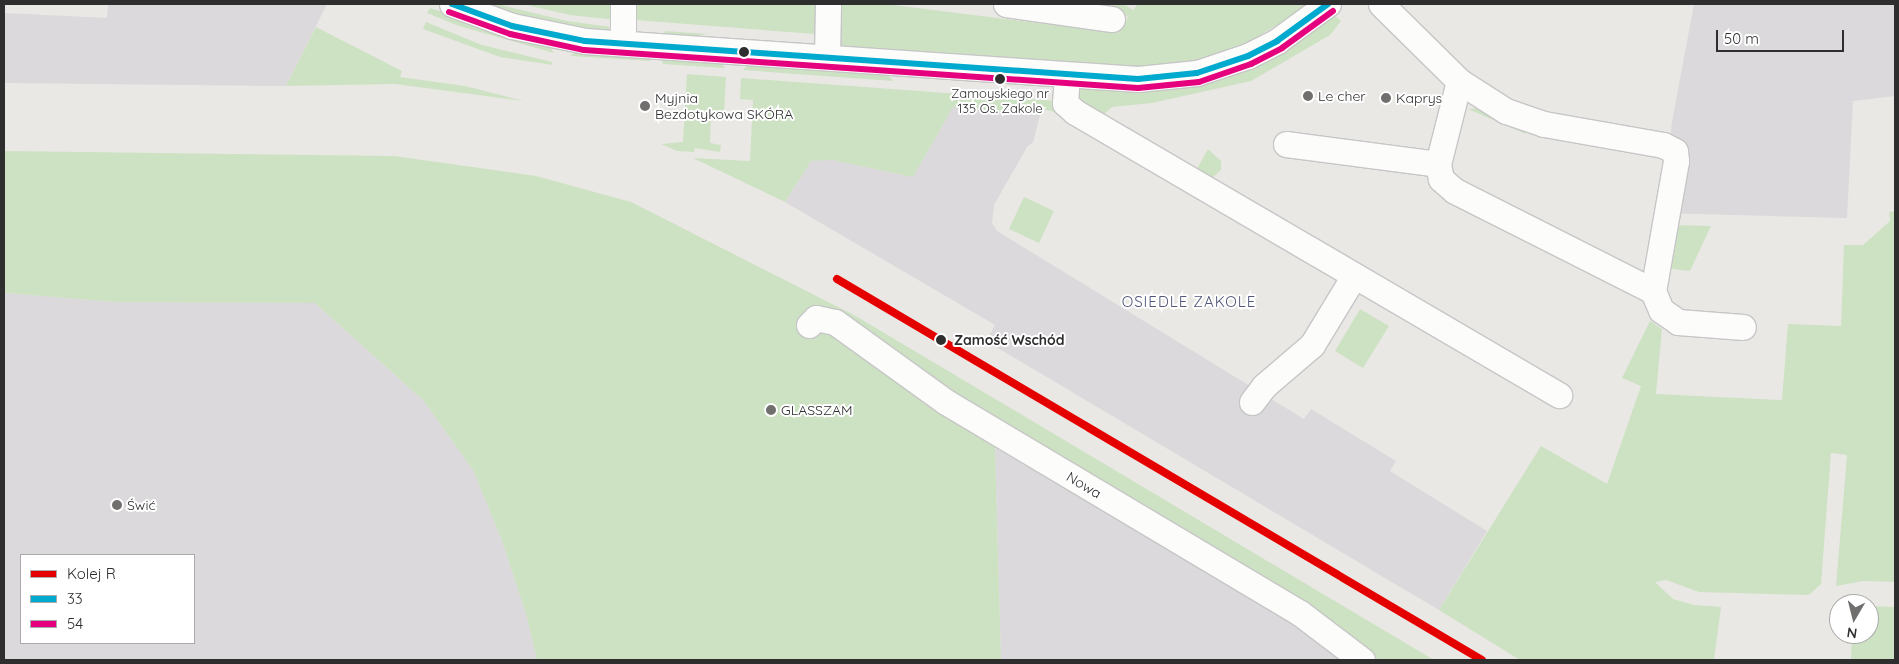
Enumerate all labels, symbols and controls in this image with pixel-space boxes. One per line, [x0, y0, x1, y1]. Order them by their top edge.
scale bar [1719, 20, 1846, 52]
text: 50 m [1724, 29, 1759, 48]
unlabelled marker [739, 47, 749, 57]
marker: Zamoyskiego nr 135 Os. Zakole [995, 74, 1005, 84]
place label: Zamoyskiego nr 135 Os. Zakole [951, 86, 1049, 117]
place label: Le cher [1318, 88, 1366, 104]
place label: Myjnia Bezdotykowa SKÓRA [655, 90, 793, 122]
marker: Le cher [1302, 90, 1314, 102]
place label: Kaprys [1396, 90, 1442, 106]
marker: Kaprys [1380, 92, 1392, 104]
marker: Myjnia Bezdotykowa SKÓRA [639, 100, 651, 112]
district label: OSIEDLE ZAKOLE [1120, 293, 1258, 311]
marker: Zamość Wschód [932, 331, 950, 349]
place label: Zamość Wschód [954, 332, 1064, 348]
place label: GLASSZAM [781, 402, 853, 418]
marker: GLASSZAM [765, 404, 777, 416]
street label: Nowa [1064, 468, 1104, 502]
place label: Świć [127, 497, 156, 513]
marker: Świć [111, 499, 123, 511]
legend [20, 554, 195, 644]
text: Kolej R [67, 564, 116, 583]
text: 33 [67, 589, 83, 608]
north arrow [1829, 594, 1879, 644]
text: 54 [67, 614, 83, 633]
text: N [1846, 623, 1858, 642]

